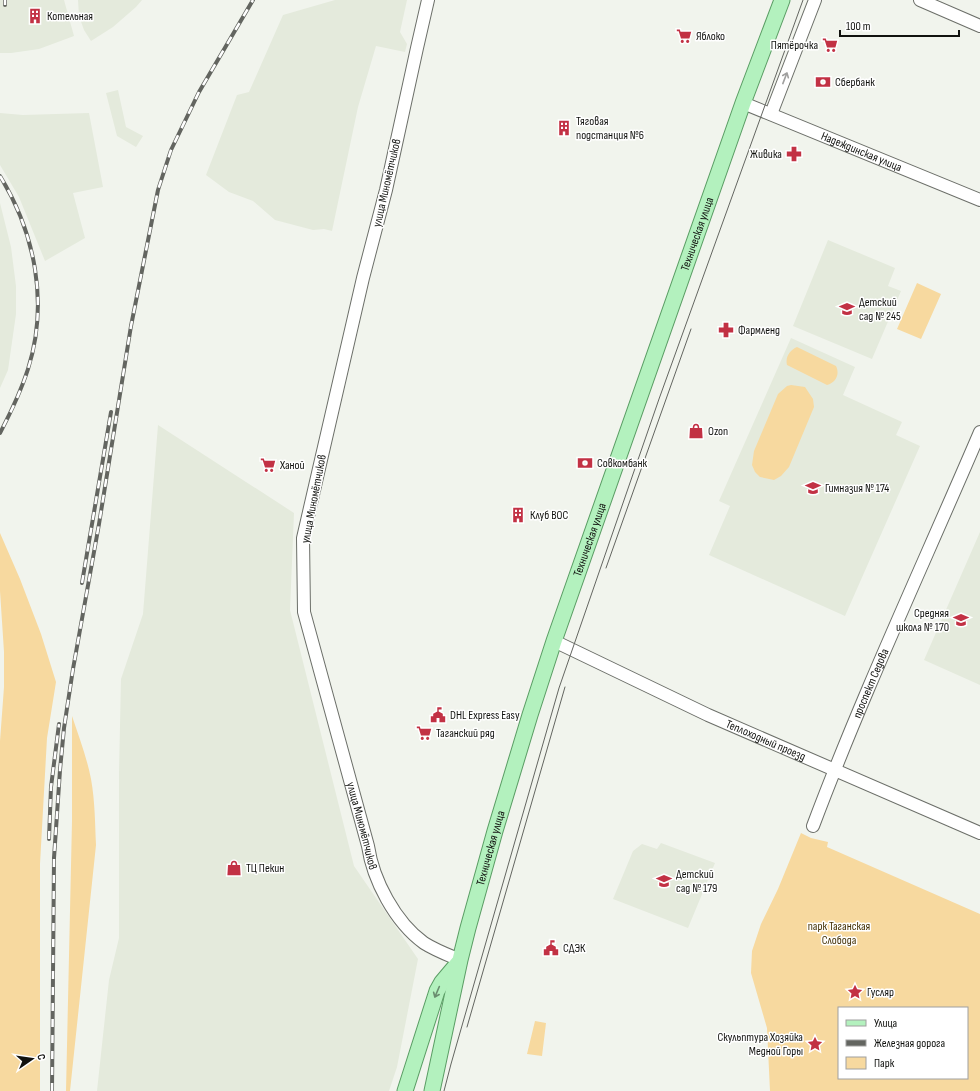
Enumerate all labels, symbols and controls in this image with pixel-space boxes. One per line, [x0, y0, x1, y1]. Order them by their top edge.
building icon: Котельная [26, 7, 44, 25]
place label: Котельная [47, 9, 93, 24]
scale bar [840, 12, 959, 38]
text: 100 m [846, 19, 871, 34]
supermarket icon: Яблоко [675, 27, 693, 45]
place label: Яблоко [696, 29, 725, 44]
supermarket icon: Пятёрочка [821, 36, 839, 54]
place label: Пятёрочка [771, 38, 818, 53]
one-way arrow [782, 72, 790, 84]
bank icon: Сбербанк [814, 73, 832, 91]
place label: Сбербанк [835, 75, 875, 90]
place label: Тяговая подстанция №6 [576, 114, 644, 143]
building icon: Тяговая подстанция №6 [555, 119, 573, 137]
street label: Надеждинская улица [819, 128, 904, 175]
street label: улица Миномётчиков [370, 137, 404, 229]
pharmacy icon: Живика [785, 145, 803, 163]
place label: Живика [750, 147, 782, 162]
street label: Техническая улица [677, 195, 717, 273]
place label: Детский сад № 245 [859, 295, 901, 324]
school or university icon: Детский сад № 245 [838, 300, 856, 318]
pharmacy icon: Фармленд [717, 321, 735, 339]
place label: Фармленд [738, 323, 780, 338]
shop icon: Ozon [687, 422, 705, 440]
place label: Ozon [708, 424, 728, 439]
street label: улица Миномётчиков [298, 453, 330, 545]
bank icon: Совкомбанк [576, 454, 594, 472]
supermarket icon: Ханой [259, 456, 277, 474]
place label: Совкомбанк [597, 456, 648, 471]
place label: Ханой [279, 458, 305, 473]
school or university icon: Гимназия № 174 [804, 479, 822, 497]
place label: Гимназия № 174 [825, 481, 889, 496]
street label: Техническая улица [570, 500, 610, 579]
building icon: Клуб ВОС [509, 506, 527, 524]
place label: Клуб ВОС [530, 508, 568, 523]
place label: Средняя школа № 170 [896, 606, 949, 635]
school or university icon: Средняя школа № 170 [952, 611, 970, 629]
street label: проспект Седова [849, 646, 892, 720]
public building icon: DHL Express Easy [429, 706, 447, 724]
place label: DHL Express Easy [450, 708, 520, 723]
street label: Теплоходный проезд [724, 716, 808, 764]
supermarket icon: Таганский ряд [415, 724, 433, 742]
place label: Таганский ряд [436, 726, 495, 741]
street label: улица Миномётчиков [343, 780, 381, 872]
street label: Техническая улица [473, 808, 508, 887]
shop icon: ТЦ Пекин [225, 859, 243, 877]
place label: ТЦ Пекин [246, 861, 284, 876]
place label: Детский сад № 179 [676, 867, 717, 896]
school or university icon: Детский сад № 179 [655, 872, 673, 890]
park label: парк Таганская Слобода [808, 919, 871, 948]
public building icon: СДЭК [542, 939, 560, 957]
place label: СДЭК [563, 941, 586, 956]
place icon: Гусляр [846, 983, 864, 1001]
place label: Гусляр [867, 985, 894, 1000]
one-way arrow [433, 986, 441, 998]
legend [838, 1007, 968, 1079]
text: Улица [874, 1016, 898, 1031]
place label: Скульптура Хозяйка Медной Горы [717, 1030, 803, 1059]
place icon: Скульптура Хозяйка Медной Горы [806, 1035, 824, 1053]
text: Железная дорога [874, 1036, 946, 1051]
north arrow [12, 1039, 52, 1079]
text: С [34, 1053, 48, 1061]
text: Парк [874, 1056, 895, 1071]

